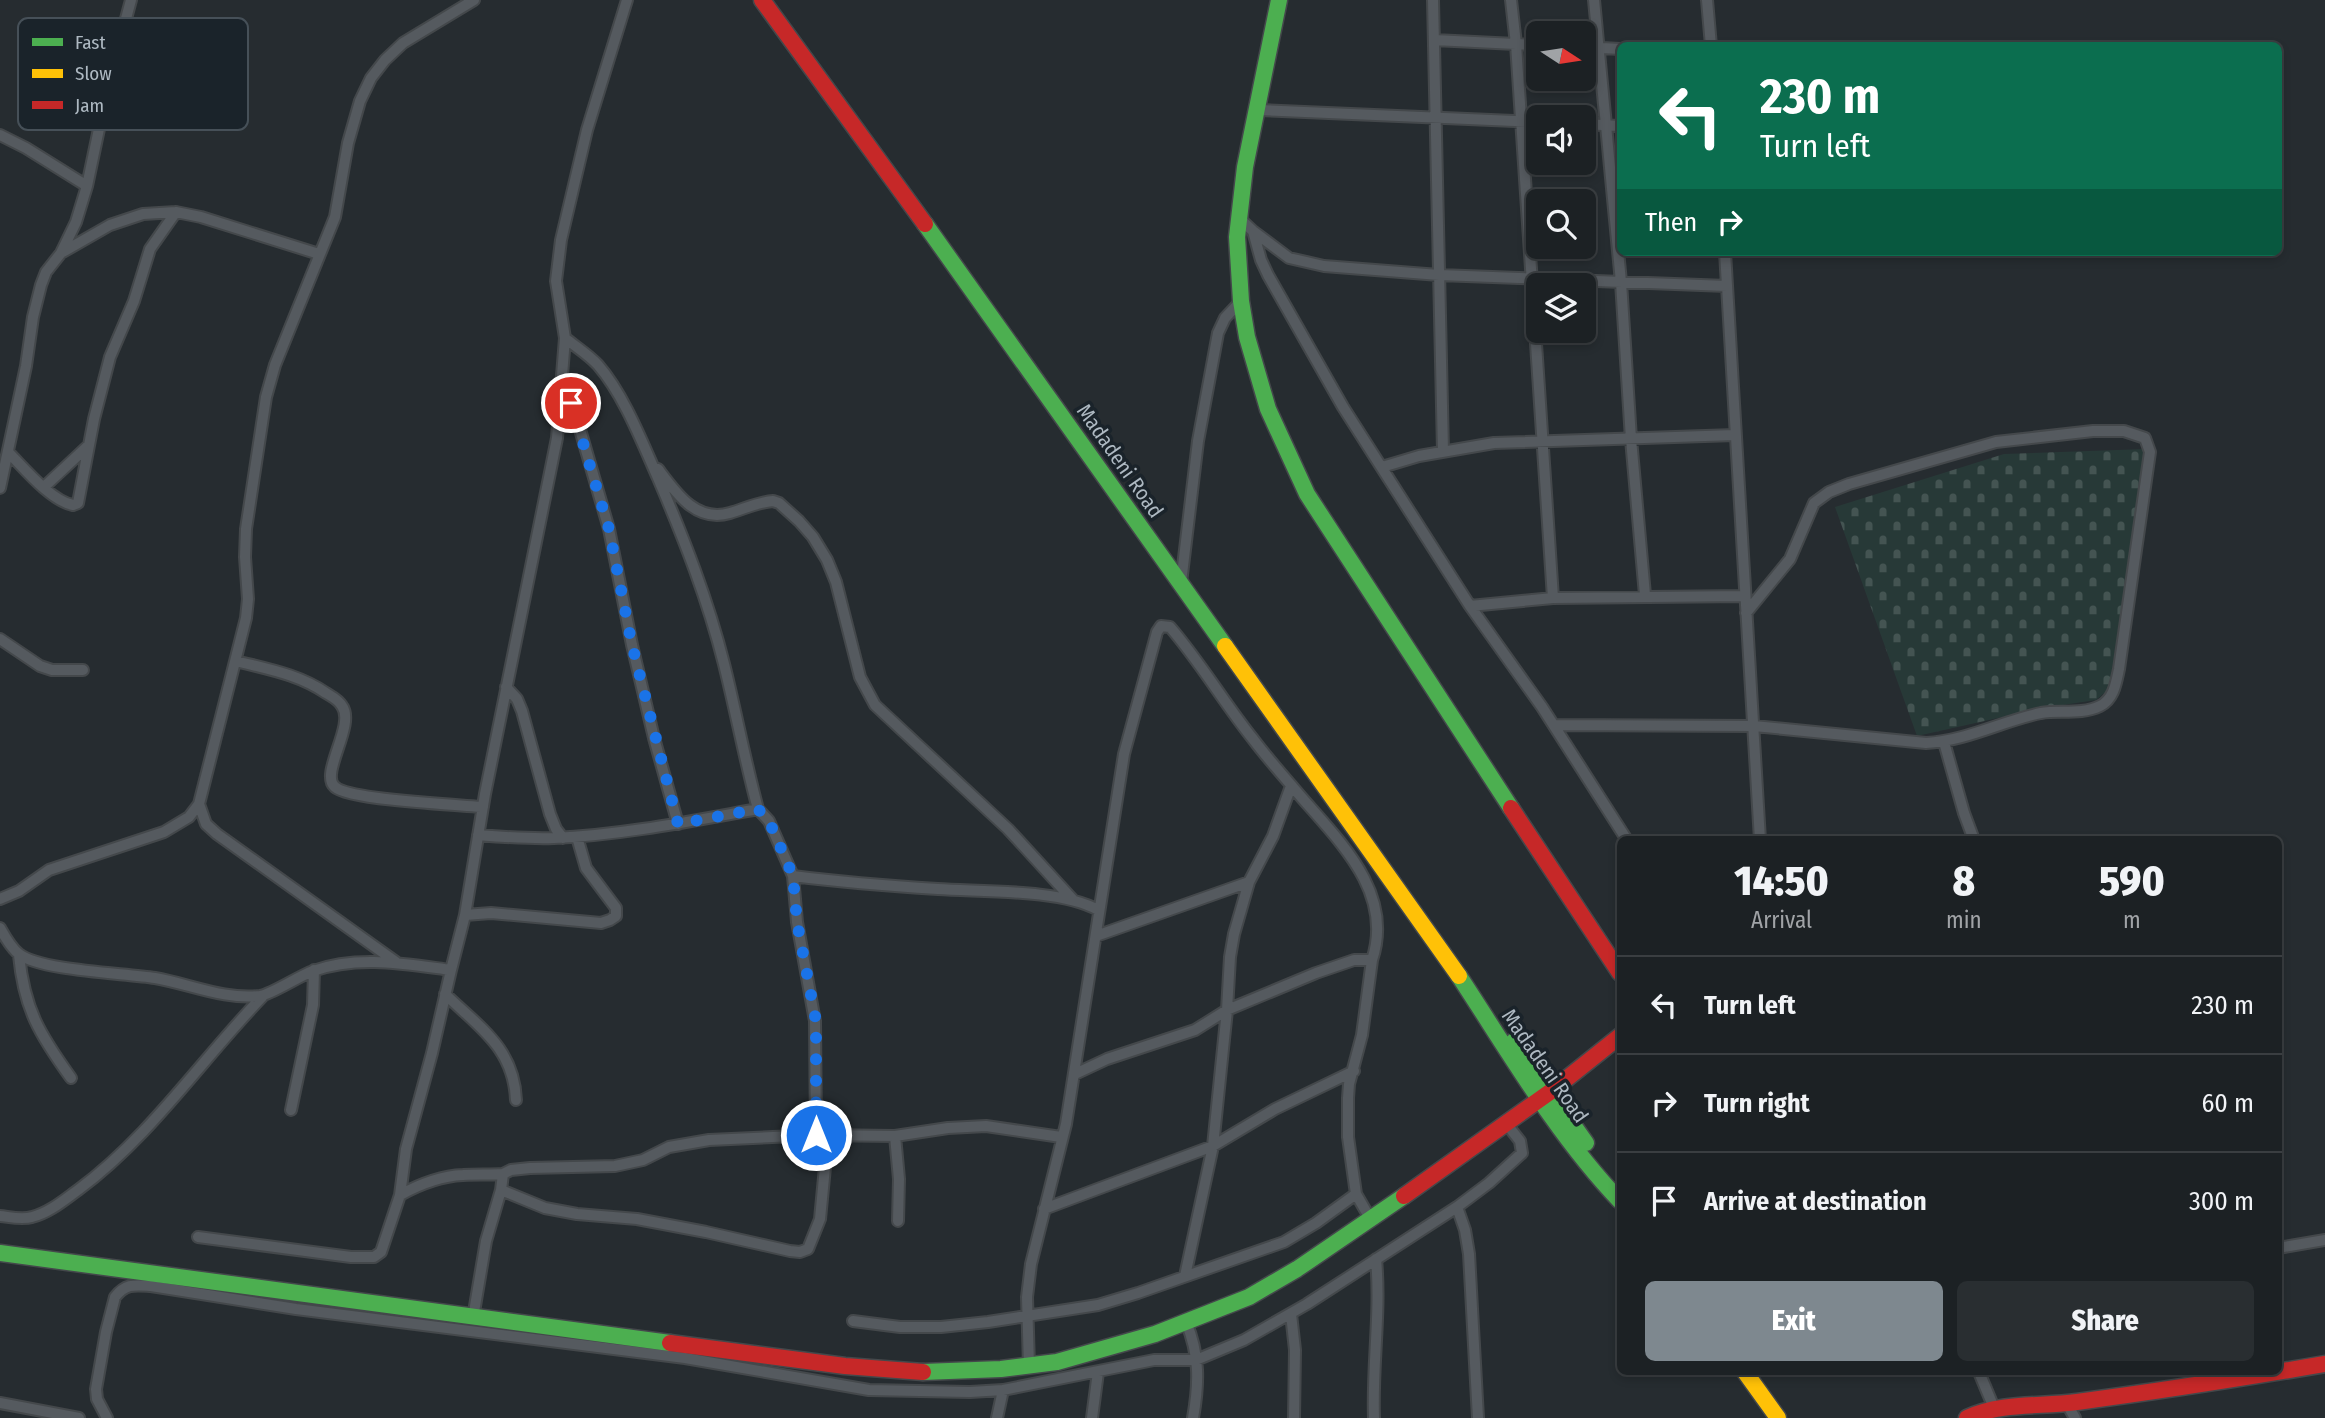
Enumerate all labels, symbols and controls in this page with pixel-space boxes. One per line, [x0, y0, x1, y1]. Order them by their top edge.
legend [18, 18, 248, 130]
north arrow [1526, 21, 1596, 91]
map controls [1526, 21, 1596, 343]
text: Fast [75, 31, 106, 54]
text: Slow [75, 62, 112, 85]
text: 230 m [1760, 67, 1880, 126]
icon: left [1645, 70, 1736, 161]
text: Jam [75, 94, 104, 117]
button: sound [1526, 105, 1596, 175]
text: Turn left [1760, 127, 1870, 165]
button: search [1526, 189, 1596, 259]
icon: right [1711, 203, 1749, 241]
text: Then [1645, 207, 1697, 238]
button: layers [1526, 273, 1596, 343]
pin [541, 373, 601, 433]
icon: arrive [552, 384, 590, 422]
street label: Madadeni Road [1071, 399, 1169, 523]
text: 14:50 [1734, 856, 1829, 906]
text: 8 [1953, 856, 1975, 906]
text: 590 [2099, 856, 2165, 906]
text: Arrival [1751, 906, 1812, 934]
text: min [1946, 906, 1982, 934]
text: m [2123, 906, 2141, 934]
icon: left [1645, 986, 1683, 1024]
text: Turn left [1704, 990, 1796, 1021]
text: 230 m [2191, 990, 2254, 1021]
street label: Madadeni Road [1496, 1004, 1594, 1128]
icon: right [1645, 1084, 1683, 1122]
text: Turn right [1704, 1088, 1810, 1119]
text: 60 m [2201, 1088, 2254, 1119]
position arrow [779, 1098, 853, 1172]
icon: arrive [1645, 1182, 1683, 1220]
text: Arrive at destination [1704, 1186, 1927, 1217]
text: 300 m [2189, 1186, 2254, 1217]
button: Exit [1645, 1281, 1943, 1361]
button: Share [1957, 1281, 2254, 1361]

